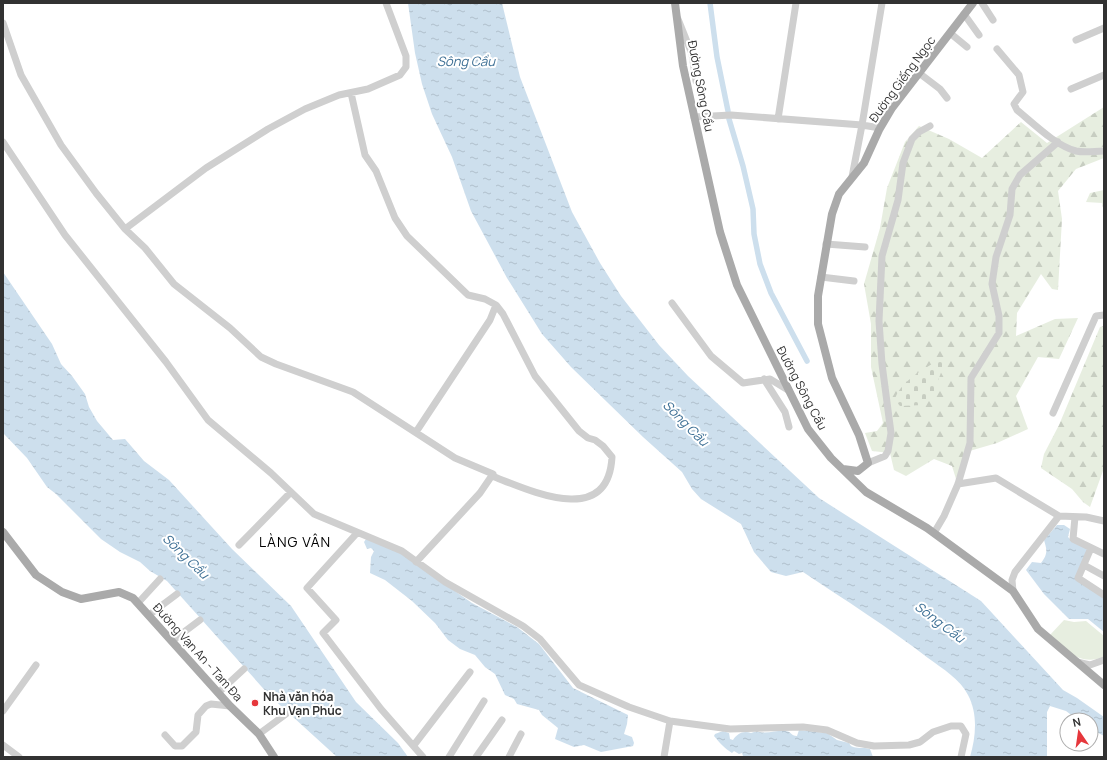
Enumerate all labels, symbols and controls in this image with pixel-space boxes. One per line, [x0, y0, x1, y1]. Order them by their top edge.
street label: Đường Giếng Ngọc [865, 32, 939, 126]
street label: Đường Sông Cầu [684, 39, 718, 133]
water label: Sông Cầu [437, 52, 496, 70]
street label: Đường Sông Cầu [773, 343, 831, 433]
water label: Sông Cầu [659, 396, 714, 451]
water label: Sông Cầu [159, 529, 214, 583]
district label: LÀNG VÂN [259, 532, 331, 551]
water label: Sông Cầu [911, 597, 970, 647]
street label: Đường Vạn An - Tam Đa [149, 599, 247, 705]
place label: Nhà văn hóa Khu Vạn Phúc [263, 688, 342, 719]
marker: Nhà văn hóa Khu Vạn Phúc [250, 698, 260, 708]
north arrow [1059, 712, 1099, 752]
text: N [1071, 714, 1082, 730]

